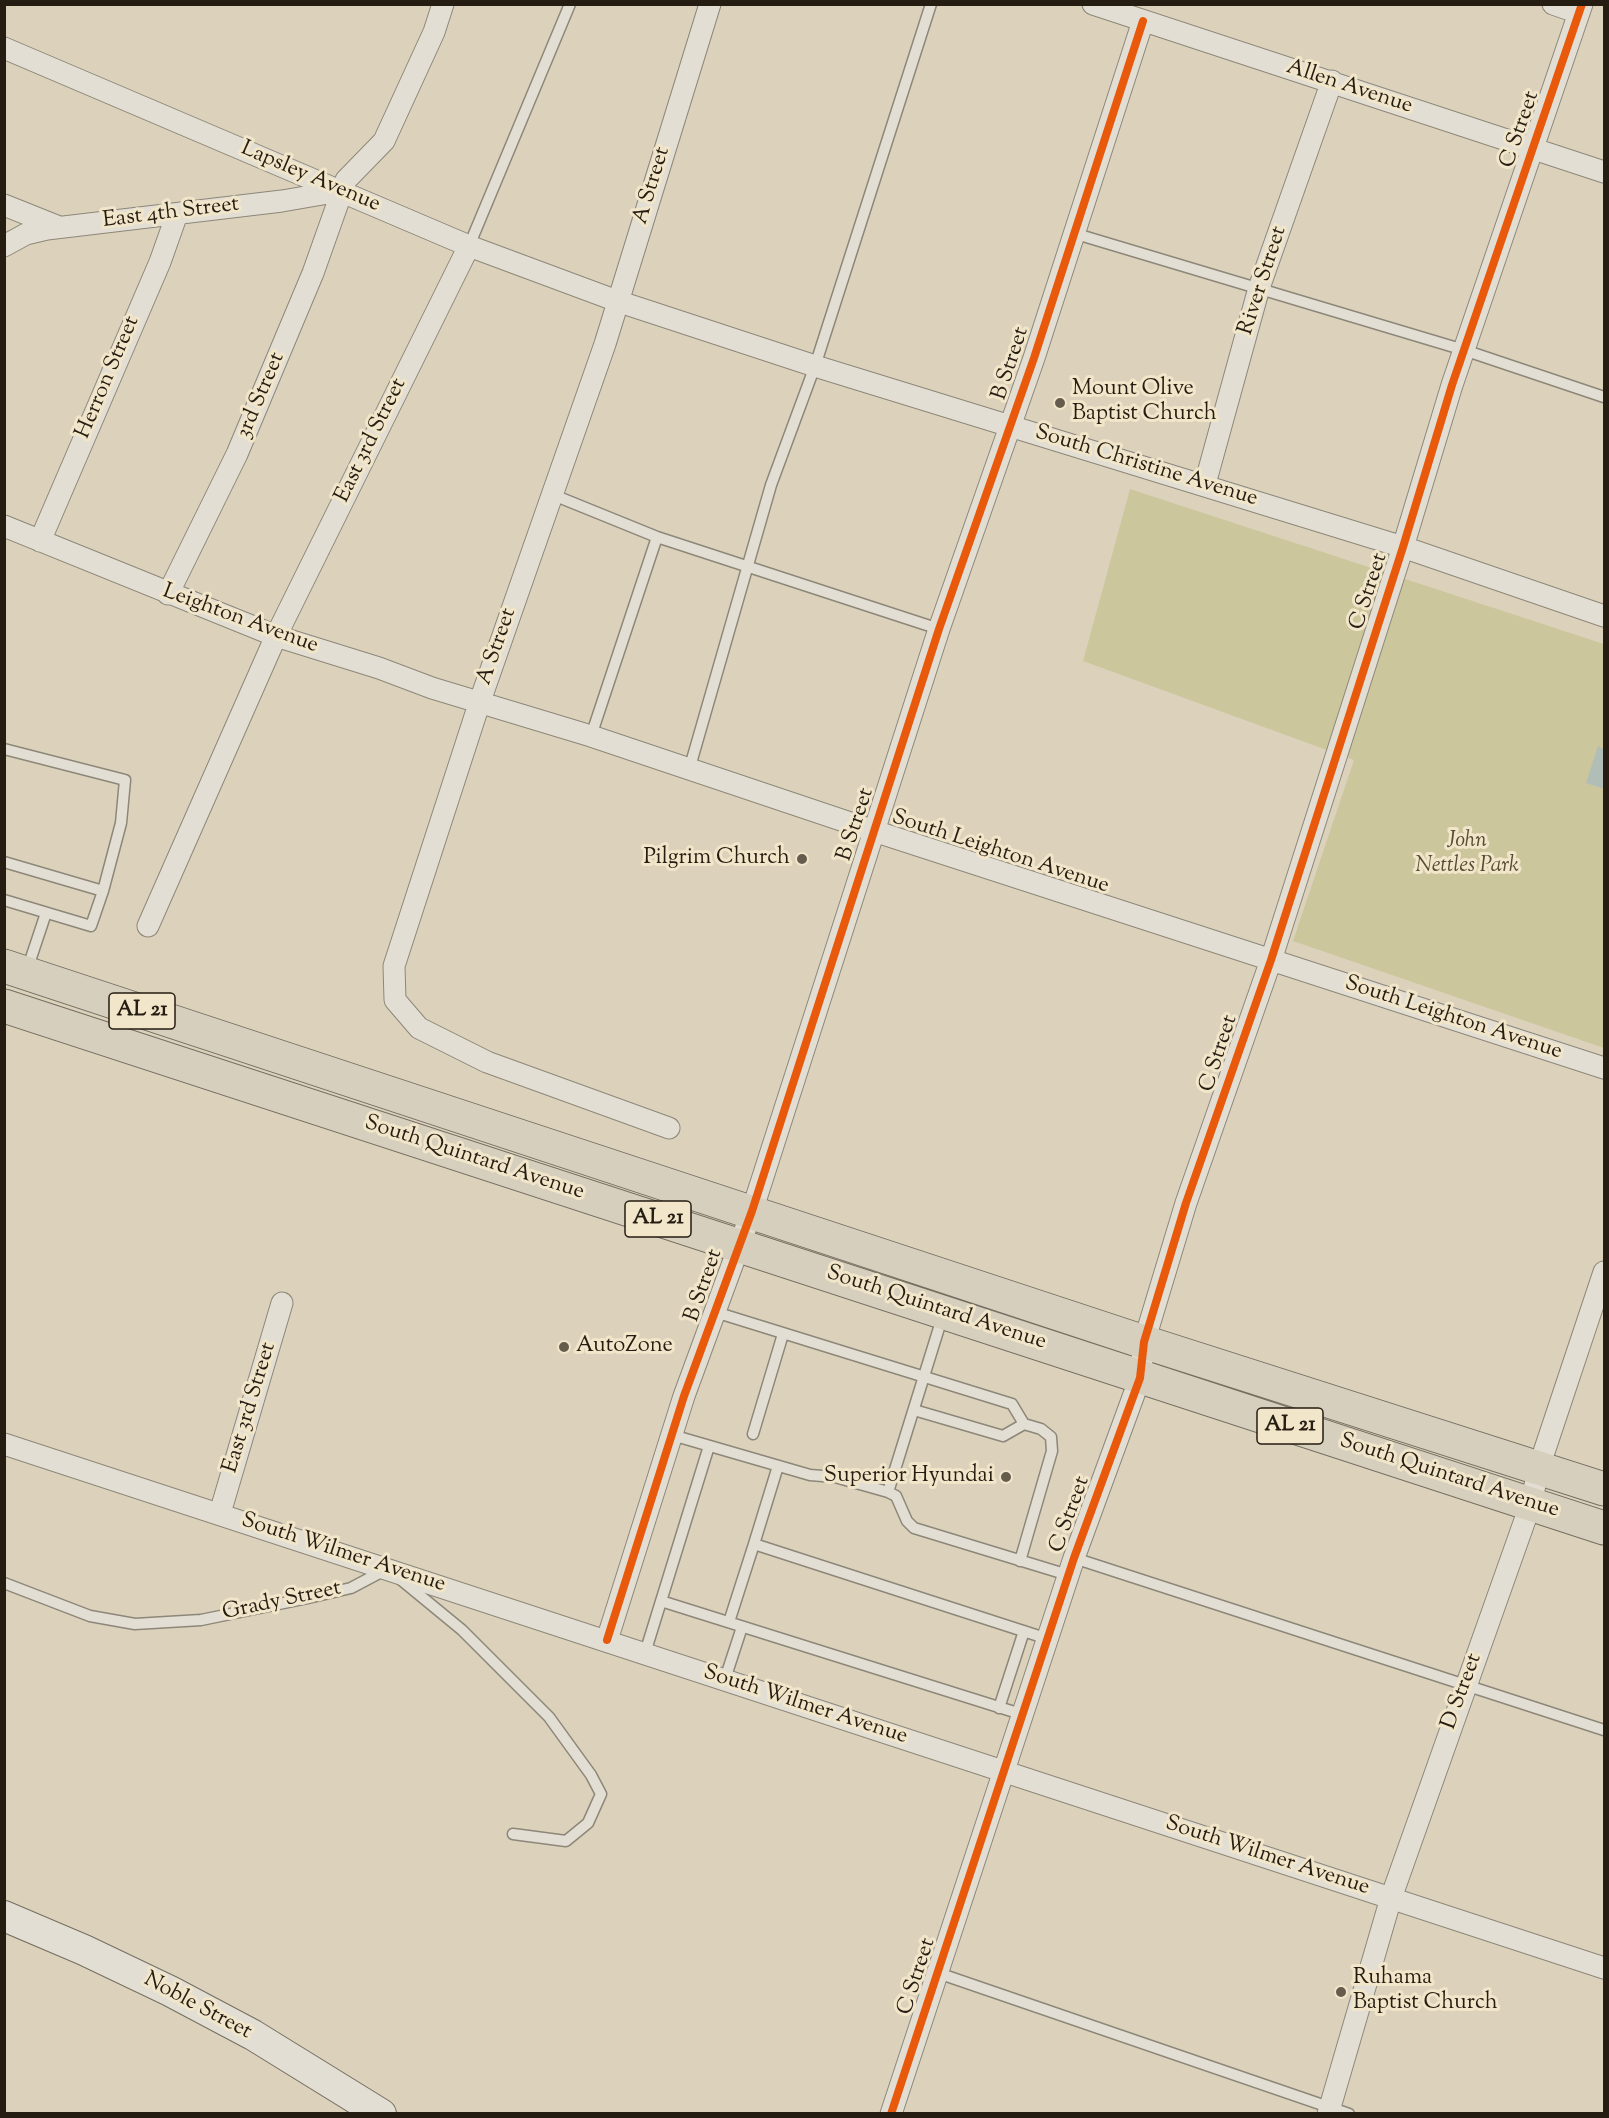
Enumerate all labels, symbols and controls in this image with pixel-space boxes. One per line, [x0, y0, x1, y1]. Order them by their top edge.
street label: Allen Avenue [1282, 55, 1416, 121]
street label: C Street [1496, 88, 1546, 172]
street label: Lapsley Avenue [236, 137, 384, 219]
street label: A Street [629, 144, 677, 228]
street label: East 4th Street [101, 193, 241, 235]
street label: River Street [1234, 223, 1294, 339]
street label: Herron Street [71, 313, 147, 443]
street label: B Street [988, 324, 1036, 404]
street label: 3rd Street [232, 349, 292, 443]
street label: East 3rd Street [331, 374, 413, 508]
place label: Mount Olive Baptist Church [1072, 377, 1217, 428]
marker: Mount Olive Baptist Church [1053, 396, 1067, 410]
street label: South Christine Avenue [1031, 421, 1261, 513]
street label: C Street [1345, 550, 1395, 634]
street label: Leighton Avenue [159, 580, 321, 660]
street label: A Street [473, 605, 523, 689]
street label: B Street [833, 785, 881, 865]
street label: South Leighton Avenue [888, 805, 1112, 901]
park label: John Nettles Park [1415, 829, 1519, 880]
place label: Pilgrim Church [644, 846, 790, 872]
marker: Pilgrim Church [795, 852, 809, 866]
street label: South Leighton Avenue [1341, 971, 1565, 1067]
road number: AL 21 [109, 993, 175, 1029]
street label: C Street [1195, 1012, 1245, 1096]
street label: South Quintard Avenue [361, 1111, 587, 1207]
road number: AL 21 [625, 1201, 691, 1237]
street label: B Street [680, 1246, 730, 1326]
street label: South Quintard Avenue [823, 1261, 1049, 1357]
place label: AutoZone [576, 1334, 673, 1360]
street label: East 3rd Street [219, 1340, 283, 1476]
marker: AutoZone [557, 1340, 571, 1354]
road number: AL 21 [1257, 1408, 1323, 1444]
street label: South Quintard Avenue [1336, 1429, 1562, 1525]
place label: Superior Hyundai [824, 1464, 994, 1490]
marker: Superior Hyundai [999, 1470, 1013, 1484]
street label: C Street [1045, 1473, 1097, 1557]
street label: South Wilmer Avenue [238, 1509, 448, 1599]
street label: Grady Street [220, 1577, 344, 1627]
street label: D Street [1437, 1650, 1489, 1734]
street label: South Wilmer Avenue [700, 1661, 910, 1751]
street label: South Wilmer Avenue [1162, 1812, 1372, 1902]
street label: C Street [893, 1935, 943, 2019]
place label: Ruhama Baptist Church [1353, 1966, 1498, 2018]
street label: Noble Street [138, 1967, 256, 2047]
marker: Ruhama Baptist Church [1334, 1985, 1348, 1999]

